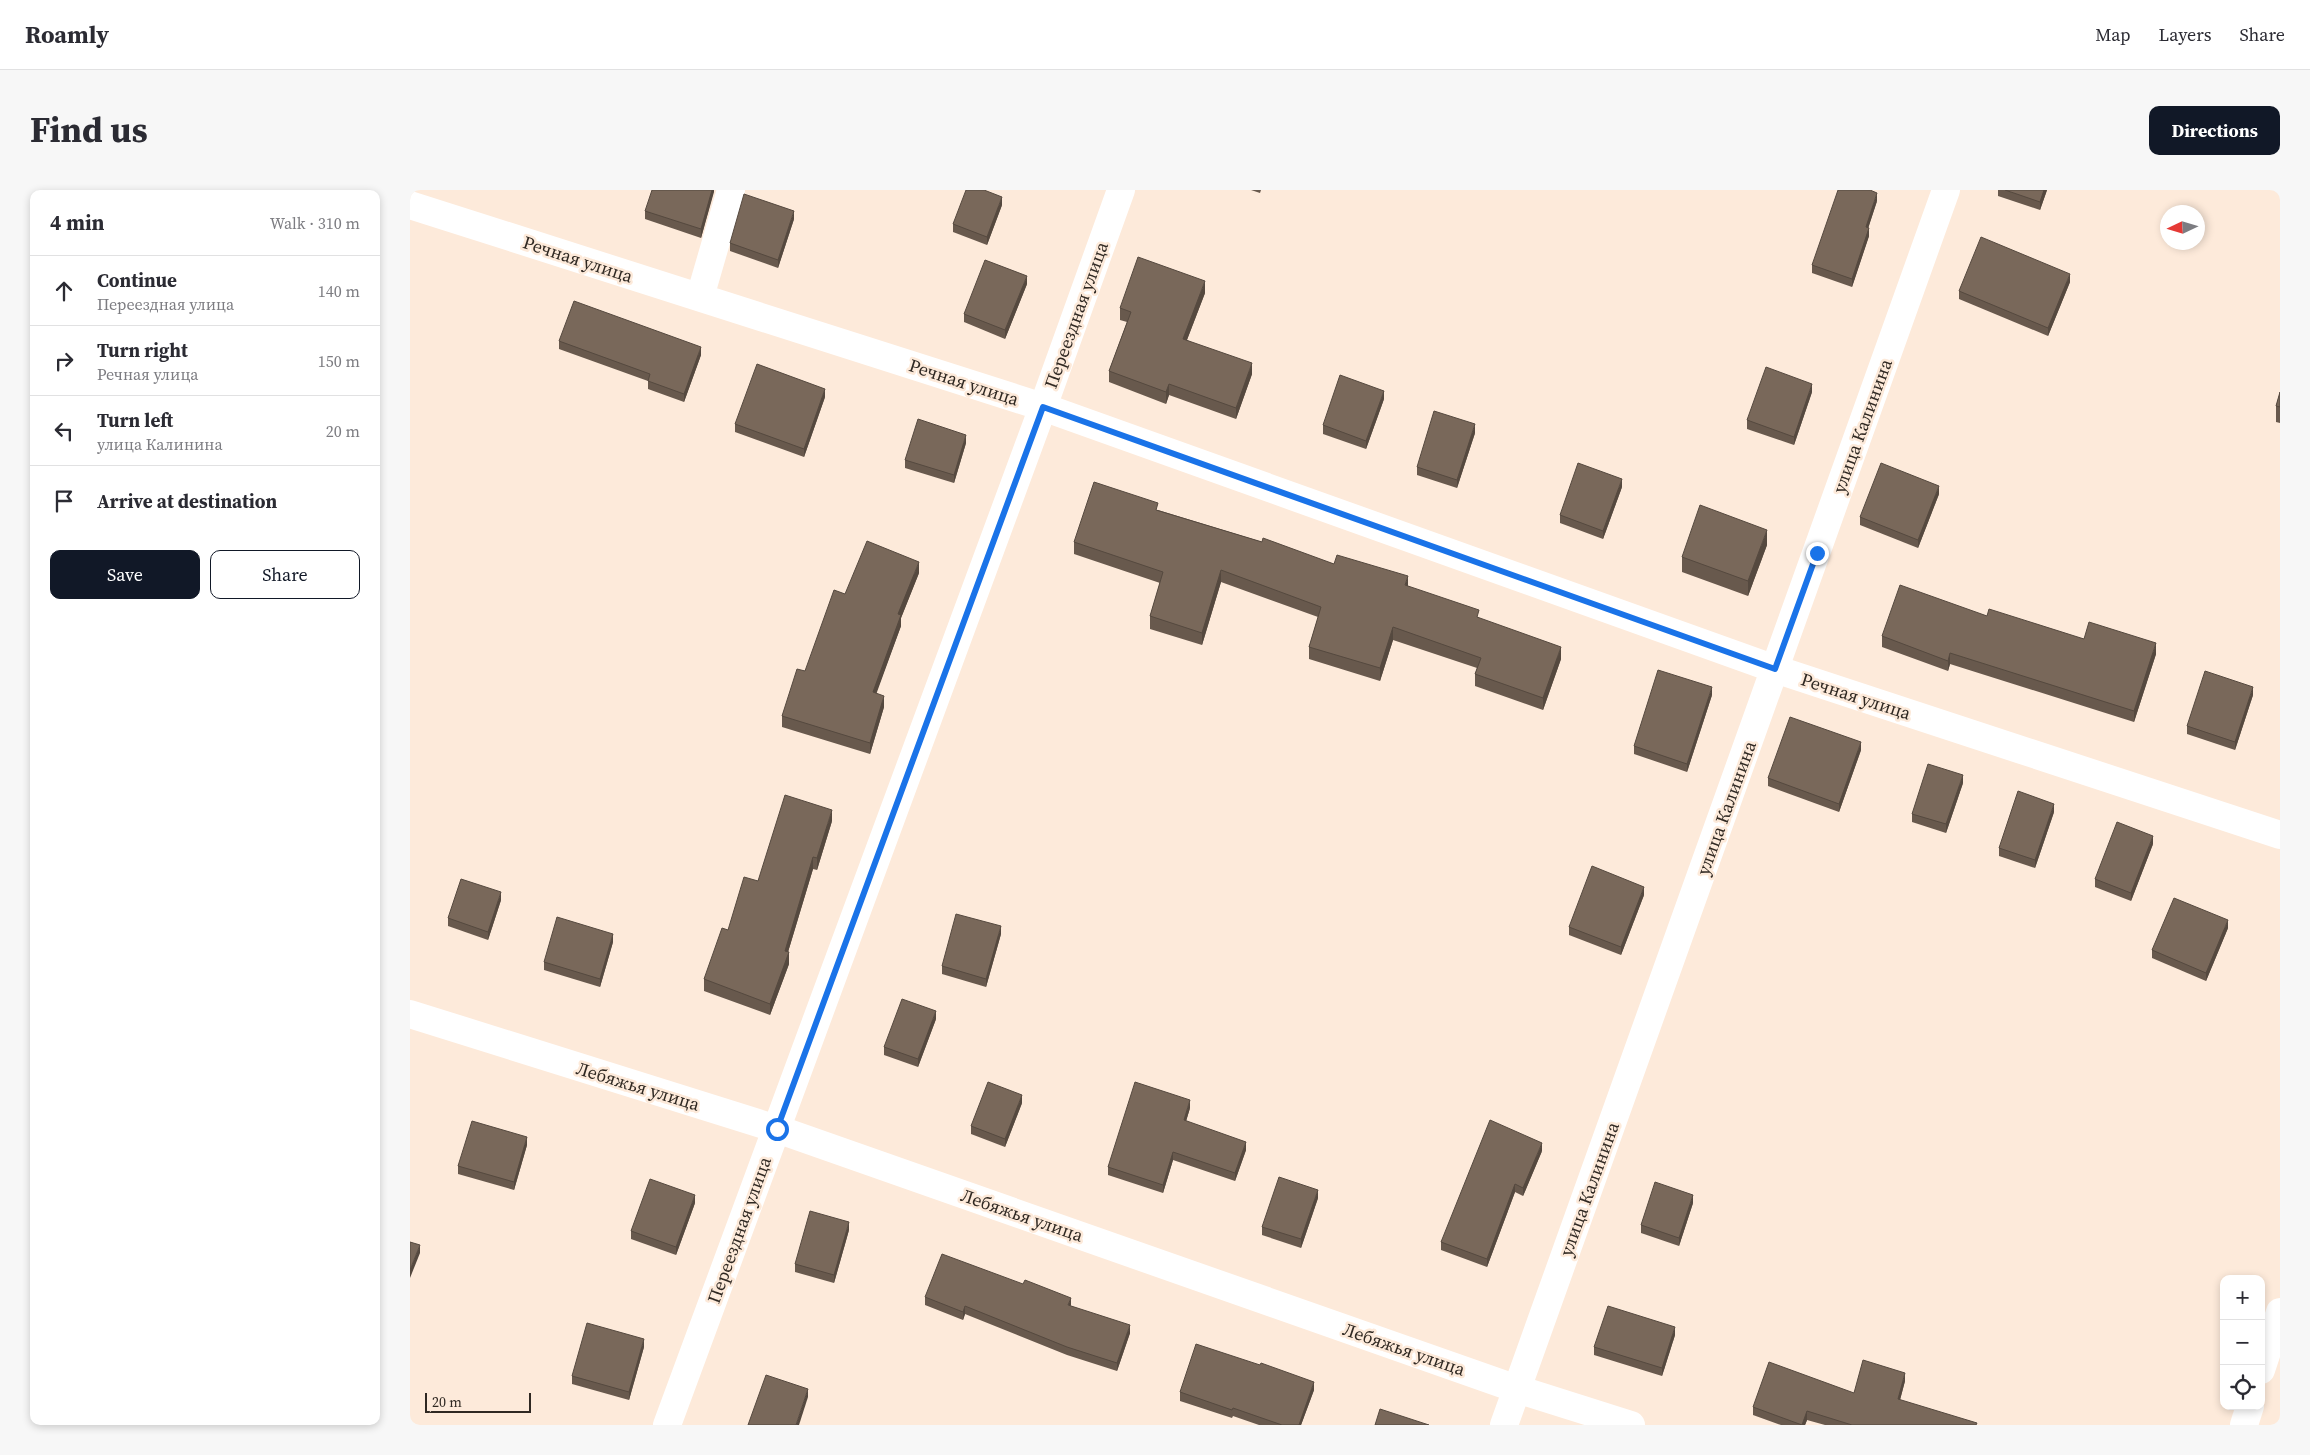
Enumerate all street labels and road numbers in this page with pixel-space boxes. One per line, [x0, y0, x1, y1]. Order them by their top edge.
street label: Речная улица [520, 229, 637, 289]
street label: Переездная улица [1038, 237, 1114, 392]
street label: Речная улица [906, 352, 1023, 412]
street label: улица Калинина [1826, 355, 1898, 497]
street label: Речная улица [1798, 666, 1915, 726]
street label: улица Калинина [1690, 737, 1762, 879]
street label: Лебяжья улица [573, 1055, 704, 1117]
street label: улица Калинина [1553, 1118, 1625, 1260]
street label: Переездная улица [701, 1152, 777, 1307]
street label: Лебяжья улица [958, 1182, 1087, 1248]
street label: Лебяжья улица [1340, 1316, 1469, 1382]

